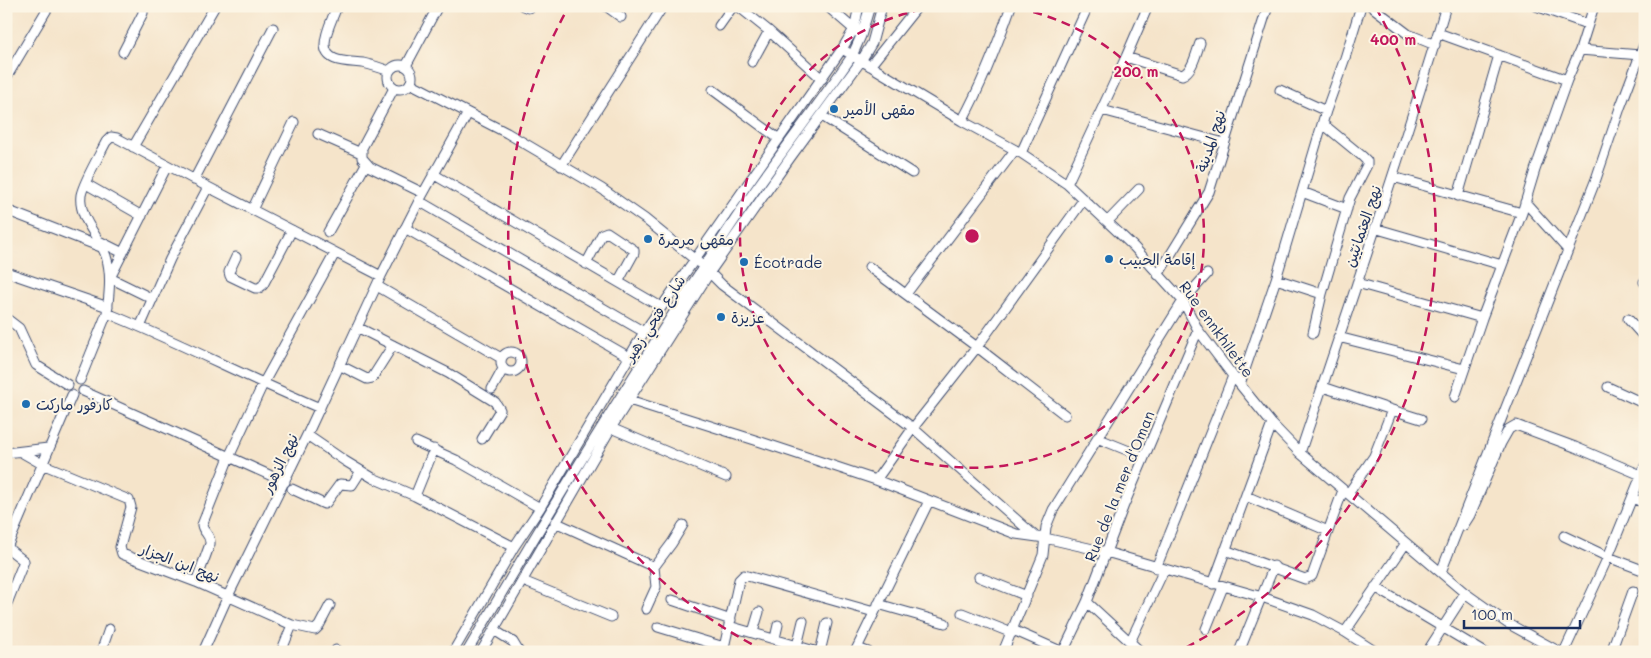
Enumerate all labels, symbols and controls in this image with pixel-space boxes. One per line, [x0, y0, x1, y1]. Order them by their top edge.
text: 400 m [1370, 29, 1416, 49]
text: 200 m [1114, 61, 1159, 81]
place label: مقهى الأمير [842, 99, 915, 120]
marker: مقهى الأمير [828, 103, 840, 115]
street label: نهج المدينة [1191, 107, 1230, 175]
street label: نهج العثمانيّين [1339, 182, 1386, 270]
centre of rings [963, 227, 981, 245]
place label: مقهى مرمرة [658, 229, 734, 250]
marker: مقهى مرمرة [642, 233, 654, 245]
place label: إقامة الحبيب [1119, 249, 1196, 270]
place label: Écotrade [754, 252, 823, 272]
marker: إقامة الحبيب [1103, 253, 1115, 265]
marker: Écotrade [738, 256, 750, 268]
street label: شارع فتحي زهير [618, 271, 693, 369]
street label: Rue ennkhilette [1175, 277, 1259, 381]
place label: عزيزة [731, 307, 764, 327]
marker: عزيزة [715, 311, 727, 323]
place label: كارفور ماركت [36, 394, 113, 415]
marker: كارفور ماركت [20, 398, 32, 410]
street label: Rue de la mer d'Oman [1080, 407, 1158, 565]
street label: نهج الزهور [256, 430, 303, 497]
street label: نهج ابن الجزار [136, 537, 222, 587]
scale bar [1464, 598, 1580, 630]
text: 100 m [1471, 604, 1513, 624]

